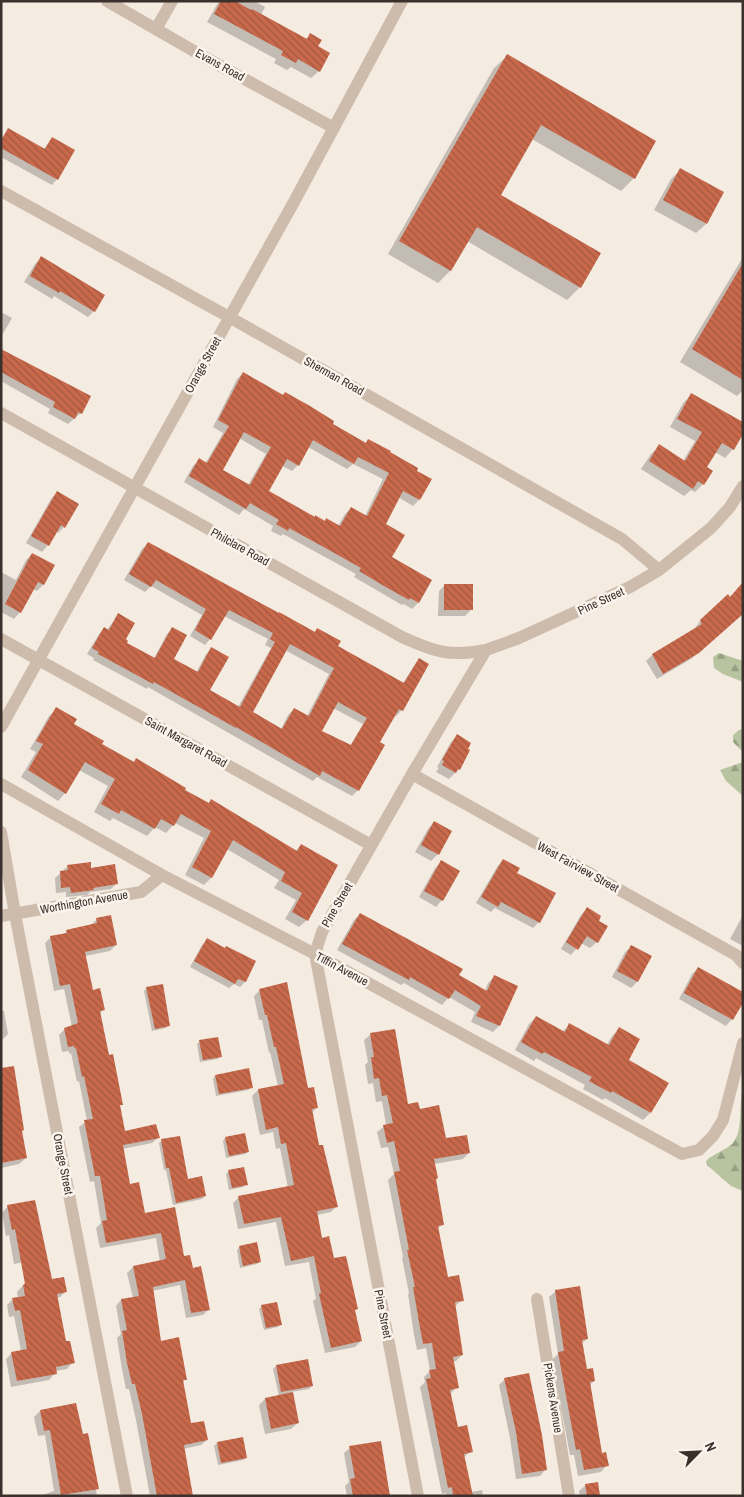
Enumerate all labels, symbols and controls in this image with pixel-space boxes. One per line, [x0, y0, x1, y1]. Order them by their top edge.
street label: Evans Road [193, 45, 247, 85]
street label: Orange Street [181, 334, 225, 396]
street label: Sherman Road [301, 353, 367, 399]
street label: Philclare Road [208, 524, 272, 570]
street label: Pine Street [575, 583, 627, 619]
street label: Saint Margaret Road [142, 713, 230, 771]
street label: West Fairview Street [534, 838, 622, 896]
street label: Pine Street [318, 879, 356, 930]
street label: Worthington Avenue [39, 886, 129, 918]
street label: Tiffin Avenue [313, 948, 371, 990]
street label: Orange Street [49, 1132, 77, 1196]
street label: Pine Street [370, 1288, 396, 1340]
street label: Pickens Avenue [540, 1362, 566, 1434]
north arrow [674, 1427, 724, 1477]
text: N [701, 1439, 721, 1454]

